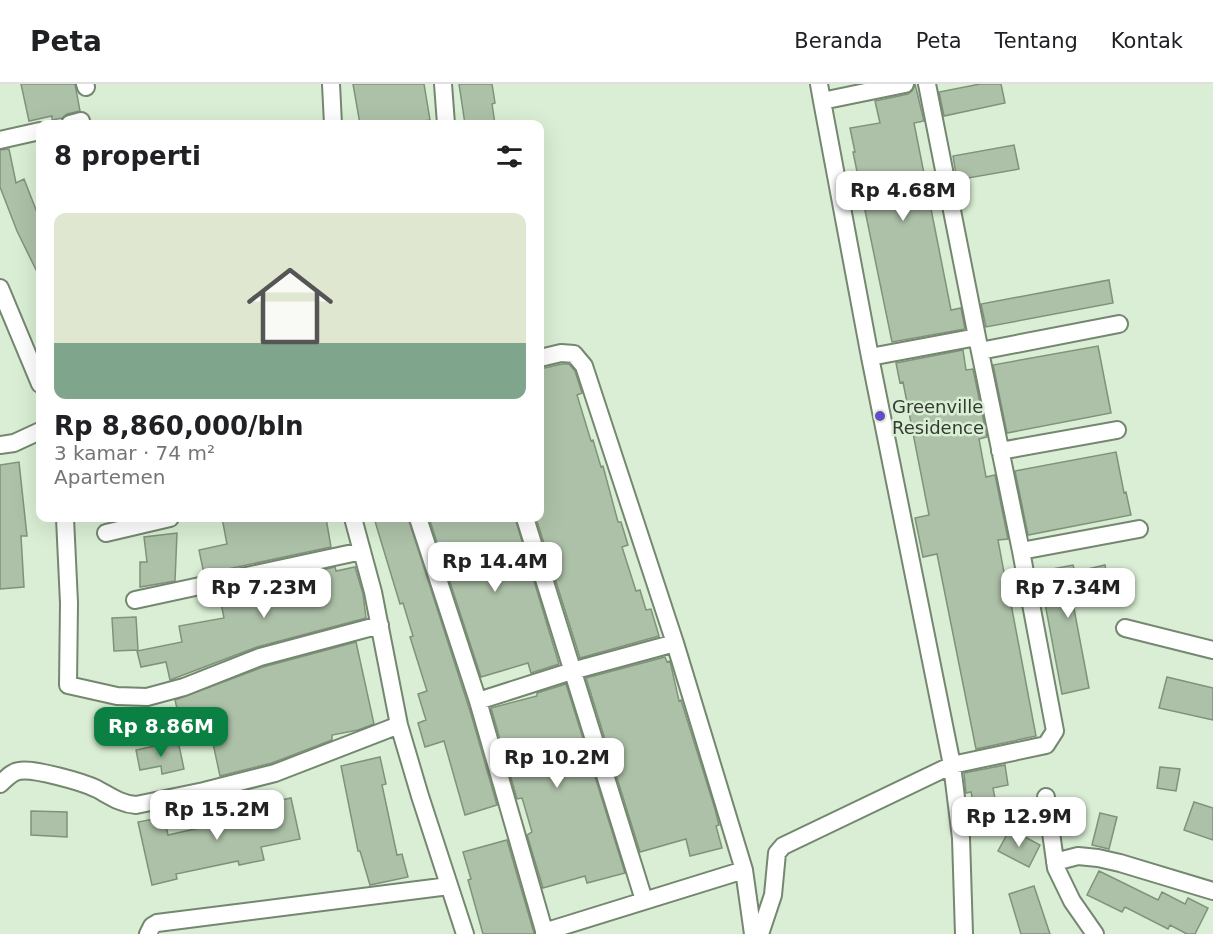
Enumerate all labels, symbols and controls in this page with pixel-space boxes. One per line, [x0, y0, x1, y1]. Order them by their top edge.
text: Peta [30, 25, 102, 58]
text: Beranda [794, 29, 883, 53]
text: Peta [916, 29, 962, 53]
text: Tentang [995, 29, 1078, 53]
text: Kontak [1111, 29, 1183, 53]
icon: filters [493, 140, 526, 173]
text: 8 properti [54, 141, 201, 171]
pin: Rp 4.68M [841, 171, 965, 222]
text: Rp 4.68M [850, 178, 956, 202]
icon: home [236, 252, 344, 360]
place label: Greenville Residence [892, 396, 984, 438]
marker: Greenville Residence [873, 409, 887, 423]
text: Rp 8,860,000/bln [54, 411, 304, 441]
text: 3 kamar · 74 m² [54, 441, 215, 465]
text: Apartemen [54, 465, 165, 489]
pin: Rp 14.4M [433, 542, 557, 593]
text: Rp 14.4M [442, 549, 548, 573]
pin: Rp 7.23M [202, 568, 326, 619]
pin: Rp 7.34M [1006, 568, 1130, 619]
text: Rp 7.23M [211, 575, 317, 599]
text: Rp 7.34M [1015, 575, 1121, 599]
pin: Rp 8.86M [99, 707, 223, 758]
text: Rp 8.86M [108, 714, 214, 738]
pin: Rp 10.2M [495, 738, 619, 789]
text: Rp 10.2M [504, 745, 610, 769]
pin: Rp 15.2M [155, 790, 279, 841]
text: Rp 15.2M [164, 797, 270, 821]
pin: Rp 12.9M [957, 797, 1081, 848]
text: Rp 12.9M [966, 804, 1072, 828]

